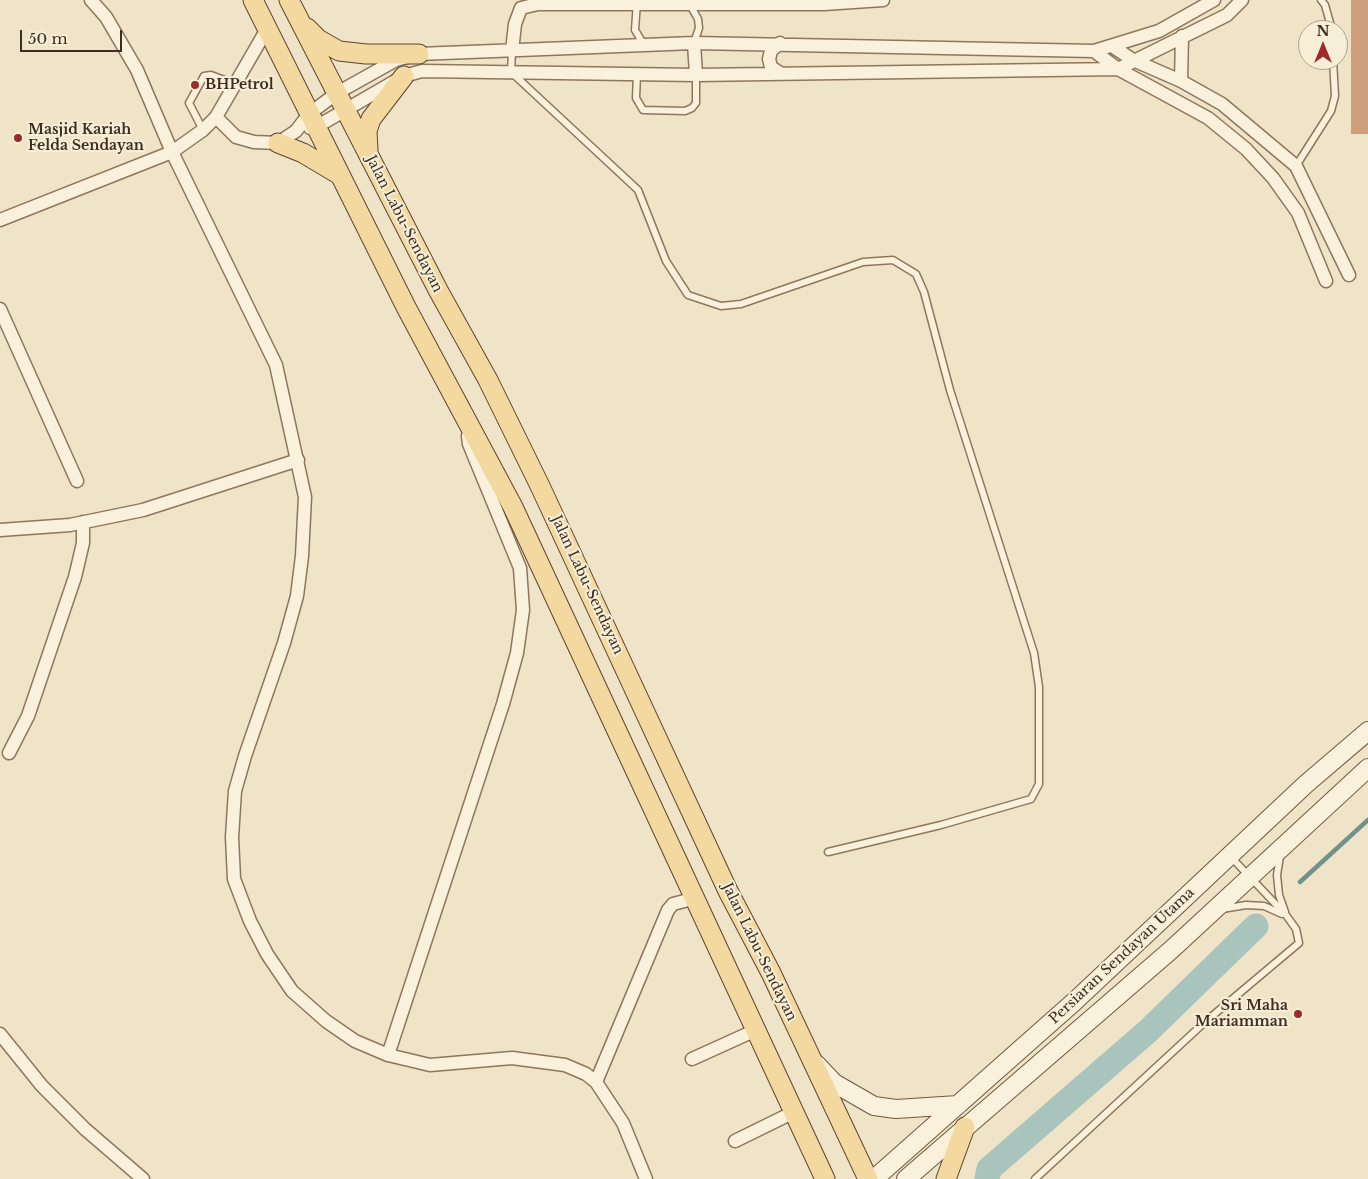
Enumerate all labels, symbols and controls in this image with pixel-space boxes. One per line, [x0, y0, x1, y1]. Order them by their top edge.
scale bar [22, 20, 125, 52]
north arrow [1298, 20, 1348, 70]
text: N [1316, 22, 1330, 40]
text: 50 m [28, 29, 68, 48]
place label: BHPetrol [205, 77, 274, 93]
marker: BHPetrol [189, 79, 201, 91]
place label: Masjid Kariah Felda Sendayan [28, 122, 144, 154]
marker: Masjid Kariah Felda Sendayan [12, 132, 24, 144]
street label: Jalan Labu-Sendayan [362, 153, 446, 295]
street label: Jalan Labu-Sendayan [547, 513, 627, 657]
street label: Jalan Labu-Sendayan [718, 880, 800, 1024]
street label: Persiaran Sendayan Utama [1046, 884, 1198, 1028]
place label: Sri Maha Mariamman [1195, 998, 1288, 1030]
marker: Sri Maha Mariamman [1292, 1008, 1304, 1020]

